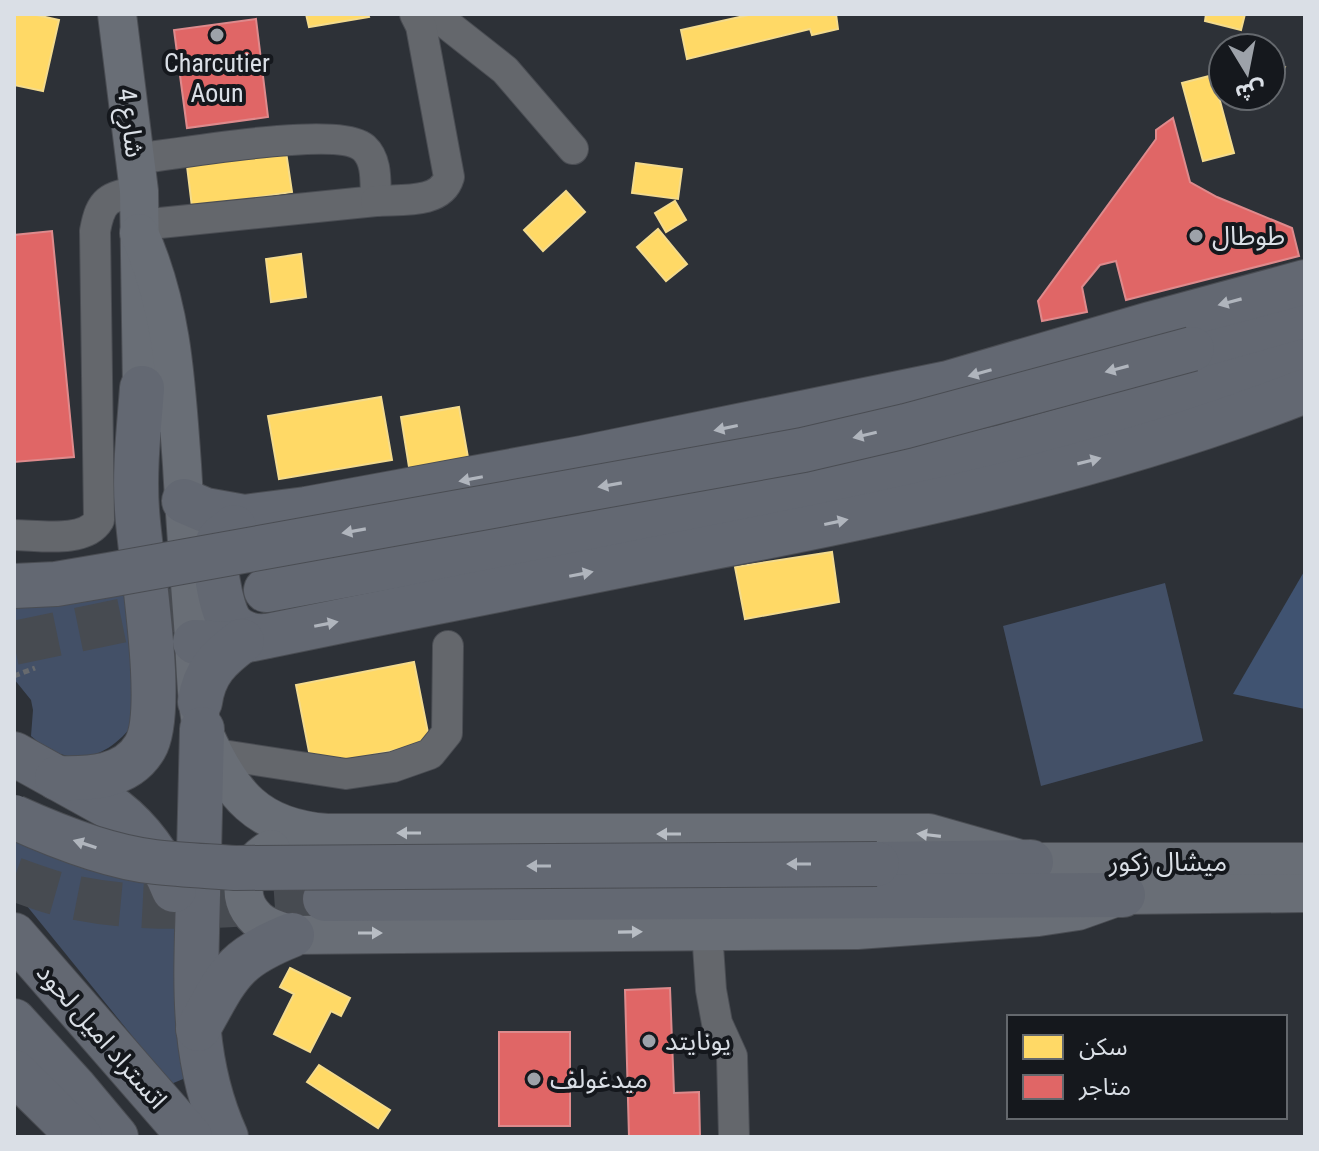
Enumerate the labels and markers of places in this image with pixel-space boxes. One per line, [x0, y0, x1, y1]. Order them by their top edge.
marker: Charcutier Aoun [208, 26, 226, 44]
place label: Charcutier Aoun [164, 48, 270, 108]
place label: طوطال [1212, 221, 1285, 251]
marker: طوطال [1187, 227, 1205, 245]
place label: يونايتد [665, 1026, 731, 1056]
marker: يونايتد [640, 1032, 658, 1050]
place label: ميدغولف [550, 1064, 648, 1094]
marker: ميدغولف [525, 1070, 543, 1088]

